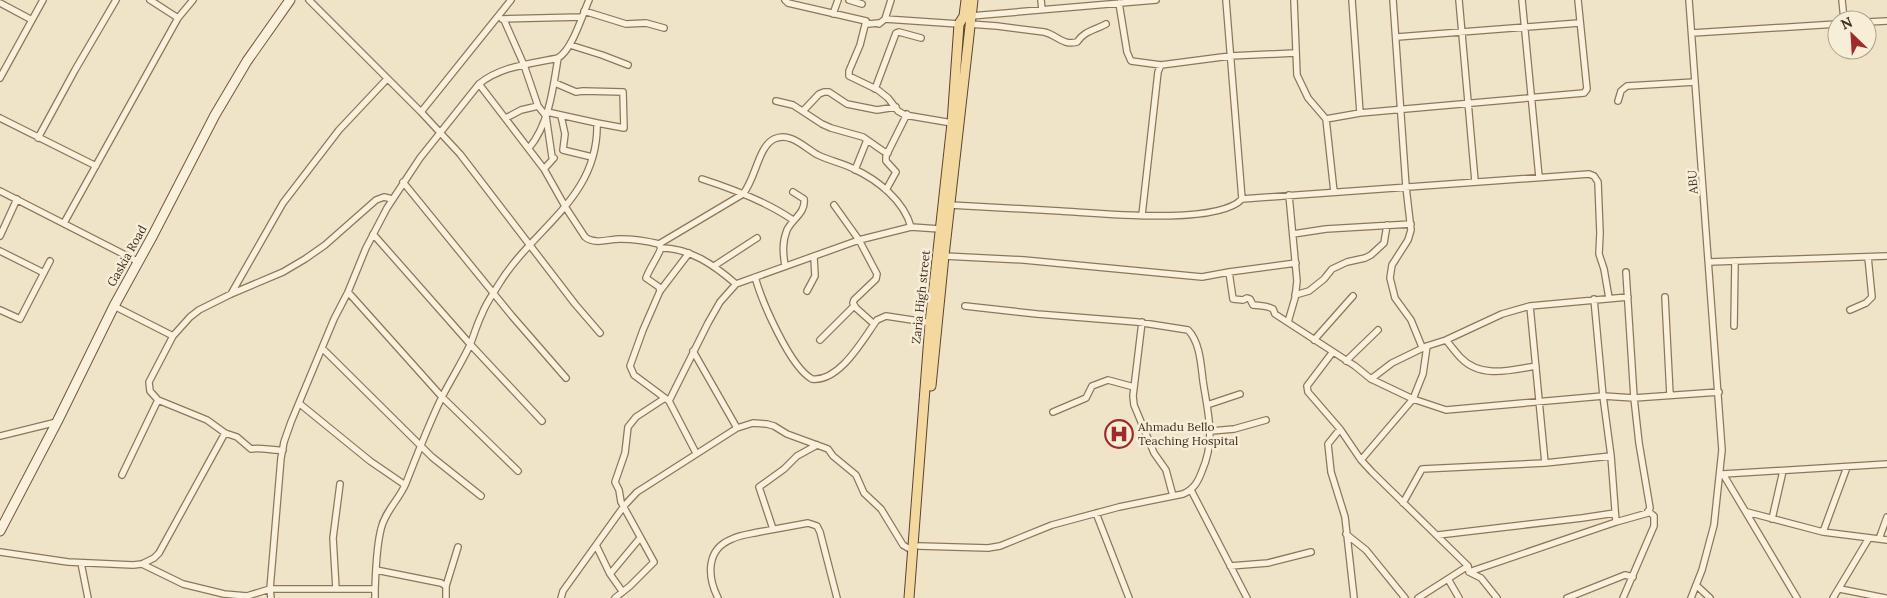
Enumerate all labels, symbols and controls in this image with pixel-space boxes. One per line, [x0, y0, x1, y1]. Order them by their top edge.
north arrow [1827, 10, 1877, 60]
text: N [1838, 13, 1855, 34]
street label: ABU [1684, 170, 1701, 195]
street label: Gaskia Road [104, 222, 150, 289]
street label: Zaria High street [908, 249, 933, 345]
hospital icon: Ahmadu Bello Teaching Hospital [1104, 419, 1134, 449]
place label: Ahmadu Bello Teaching Hospital [1137, 419, 1238, 448]

